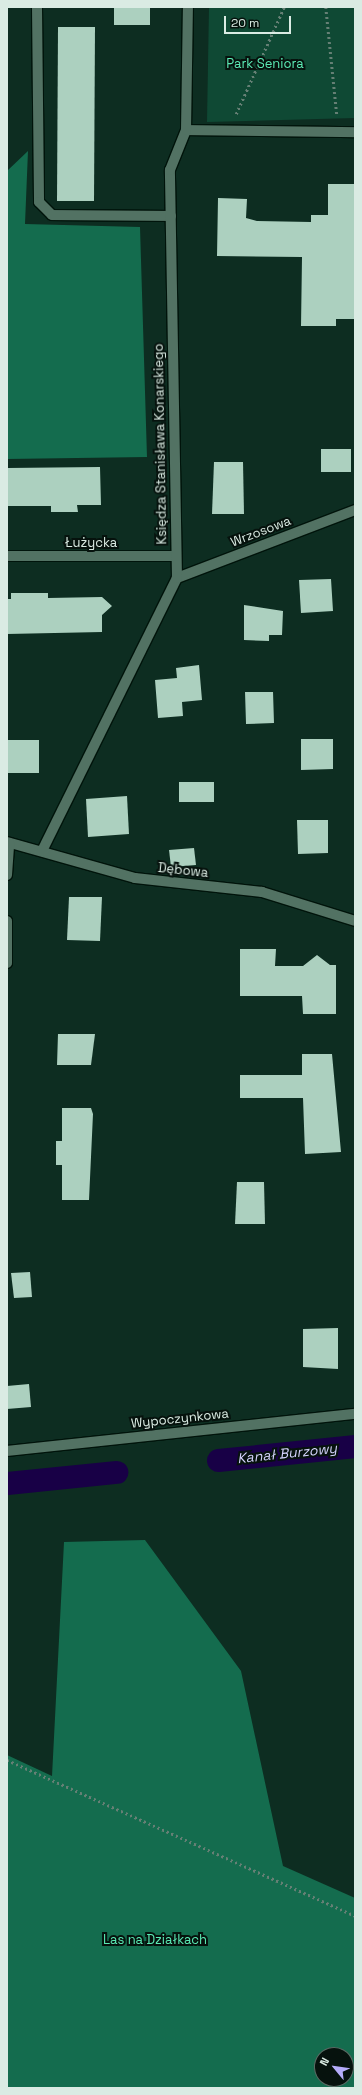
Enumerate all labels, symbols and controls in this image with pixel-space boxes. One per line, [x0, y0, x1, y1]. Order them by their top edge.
scale bar [226, 8, 293, 34]
text: 20 m [231, 15, 259, 31]
park label: Park Seniora [226, 56, 304, 72]
street label: Księdza Stanisława Konarskiego [151, 343, 171, 545]
street label: Wrzosowa [229, 513, 293, 551]
street label: Łużycka [65, 535, 117, 551]
street label: Dębowa [157, 861, 209, 881]
street label: Wypoczynkowa [130, 1406, 230, 1432]
water label: Kanał Burzowy [236, 1439, 338, 1467]
park label: Las na Działkach [103, 1932, 207, 1948]
north arrow [314, 2047, 354, 2087]
text: N [316, 2055, 332, 2068]

